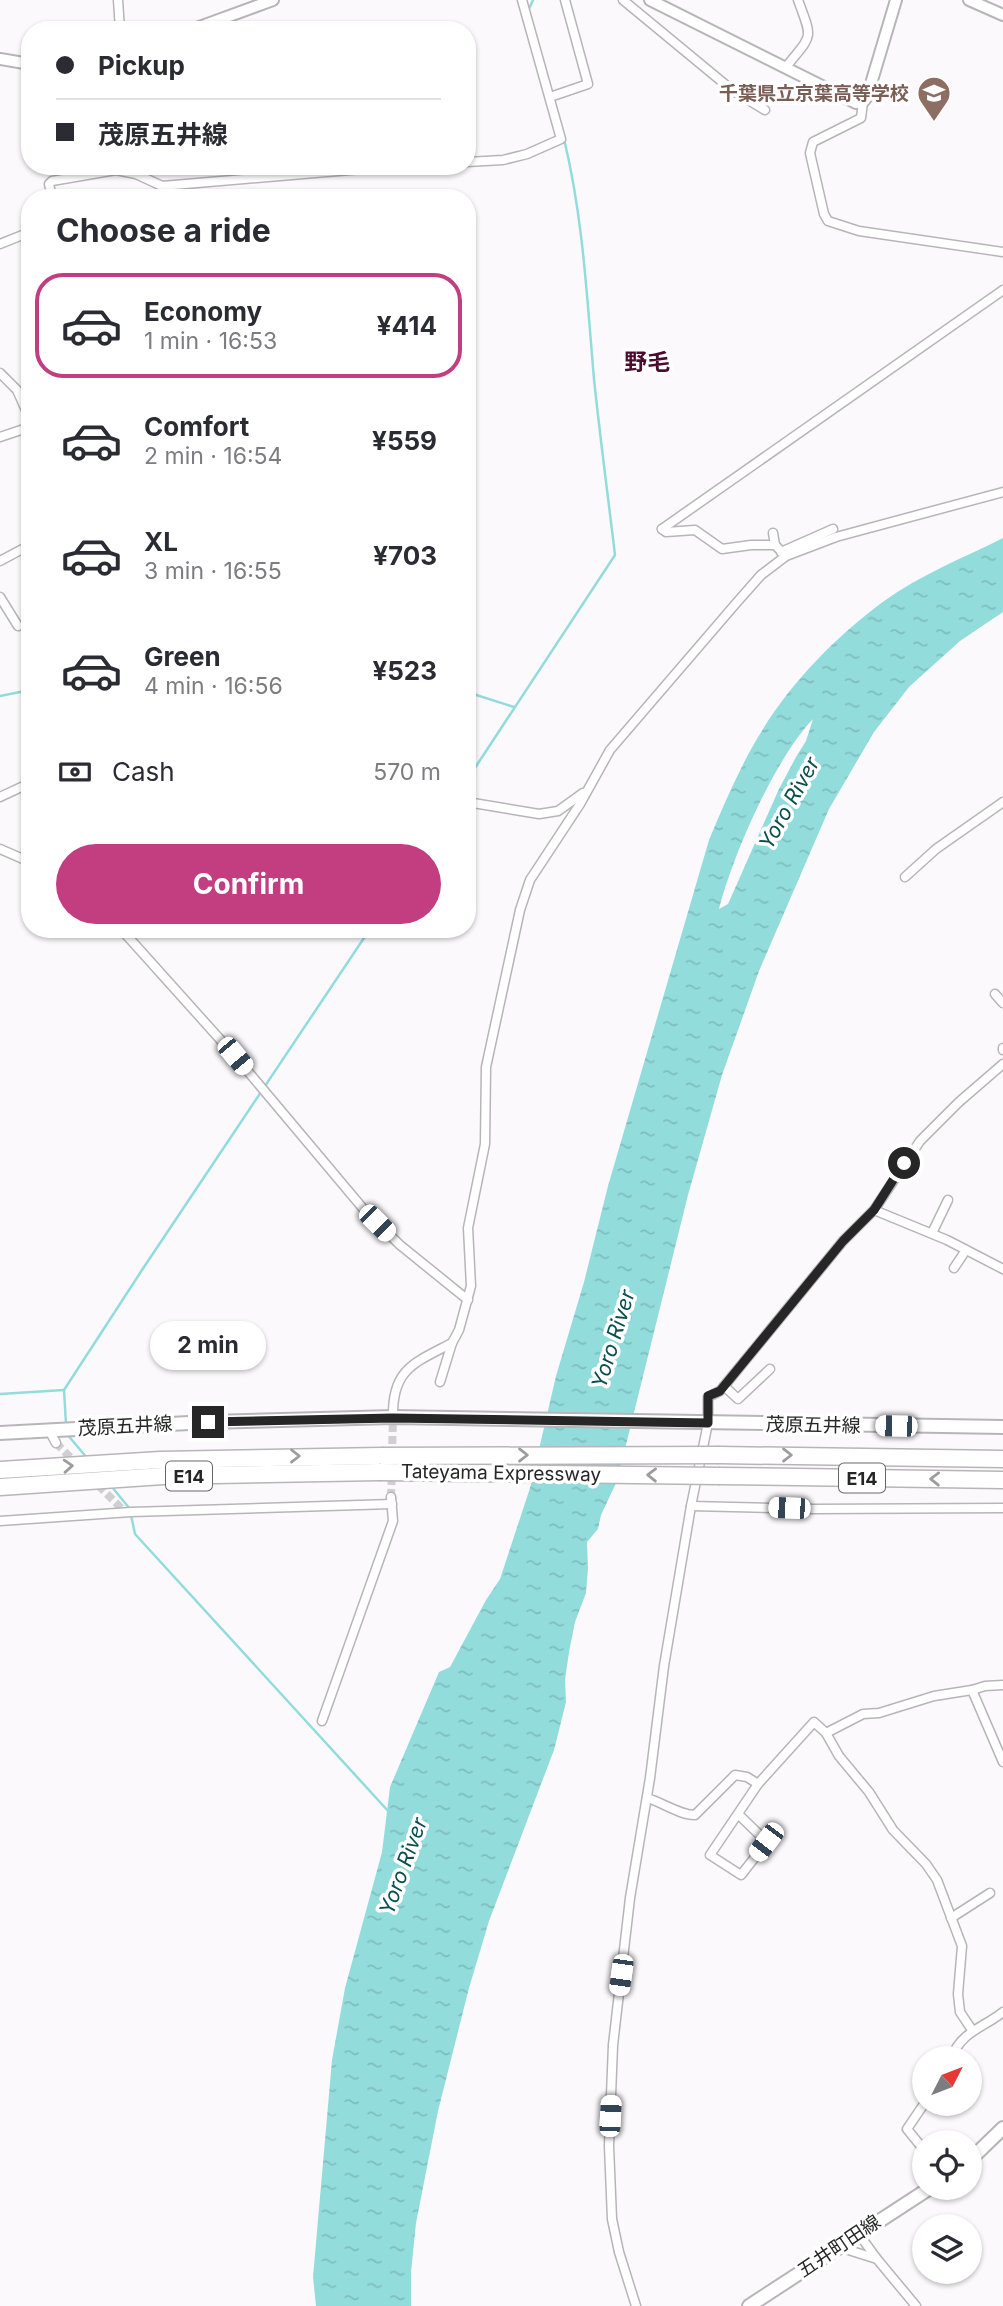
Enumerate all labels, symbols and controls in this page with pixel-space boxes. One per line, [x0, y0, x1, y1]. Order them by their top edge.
text: Pickup [98, 50, 185, 81]
school or university icon: 千葉県立京葉高等学校 [915, 74, 953, 123]
place label: 千葉県立京葉高等学校 [719, 82, 909, 105]
text: 茂原五井線 [98, 119, 228, 150]
text: Choose a ride [56, 211, 271, 250]
icon: car [60, 294, 123, 357]
text: Economy [144, 296, 262, 327]
text: ¥414 [377, 310, 437, 341]
text: 1 min · 16:53 [144, 327, 277, 355]
district label: 野毛 [624, 348, 670, 376]
icon: car [60, 409, 123, 472]
text: Comfort [144, 411, 249, 442]
text: ¥559 [372, 425, 437, 456]
text: 2 min · 16:54 [144, 442, 282, 470]
icon: car [60, 524, 123, 587]
text: XL [144, 526, 178, 557]
text: ¥703 [373, 540, 437, 571]
text: 3 min · 16:55 [144, 557, 282, 585]
icon: car [60, 639, 123, 702]
text: Green [144, 641, 221, 672]
text: ¥523 [372, 655, 437, 686]
text: 4 min · 16:56 [144, 672, 283, 700]
water label: Yoro River [754, 752, 825, 853]
icon: cash [56, 753, 94, 791]
text: Cash [112, 756, 175, 787]
text: 570 m [373, 758, 441, 786]
button: Confirm [56, 844, 441, 924]
car [214, 1033, 257, 1079]
route start [888, 1147, 920, 1179]
car [355, 1201, 400, 1245]
water label: Yoro River [586, 1286, 640, 1391]
callout: 2 min [150, 1320, 266, 1370]
text: 2 min [177, 1331, 239, 1359]
route end [192, 1406, 224, 1438]
street label: 茂原五井線 [77, 1412, 173, 1440]
street label: 茂原五井線 [765, 1413, 861, 1437]
car [875, 1415, 918, 1437]
one-way arrow [519, 1447, 529, 1463]
one-way arrow [782, 1447, 793, 1463]
one-way arrow [291, 1448, 301, 1464]
one-way arrow [63, 1458, 74, 1473]
street label: Tateyama Expressway [401, 1460, 602, 1486]
road number: E14 [166, 1462, 212, 1490]
road number: E14 [839, 1464, 885, 1492]
one-way arrow [646, 1467, 657, 1483]
one-way arrow [929, 1471, 940, 1487]
car [768, 1497, 811, 1519]
water label: Yoro River [374, 1813, 432, 1918]
car [745, 1819, 788, 1865]
car [608, 1953, 635, 1997]
north arrow [912, 2046, 982, 2116]
map controls [912, 2046, 982, 2284]
car [599, 2094, 622, 2138]
button: locate [912, 2130, 982, 2200]
street label: 五井町田線 [793, 2210, 885, 2282]
button: layers [912, 2214, 982, 2284]

